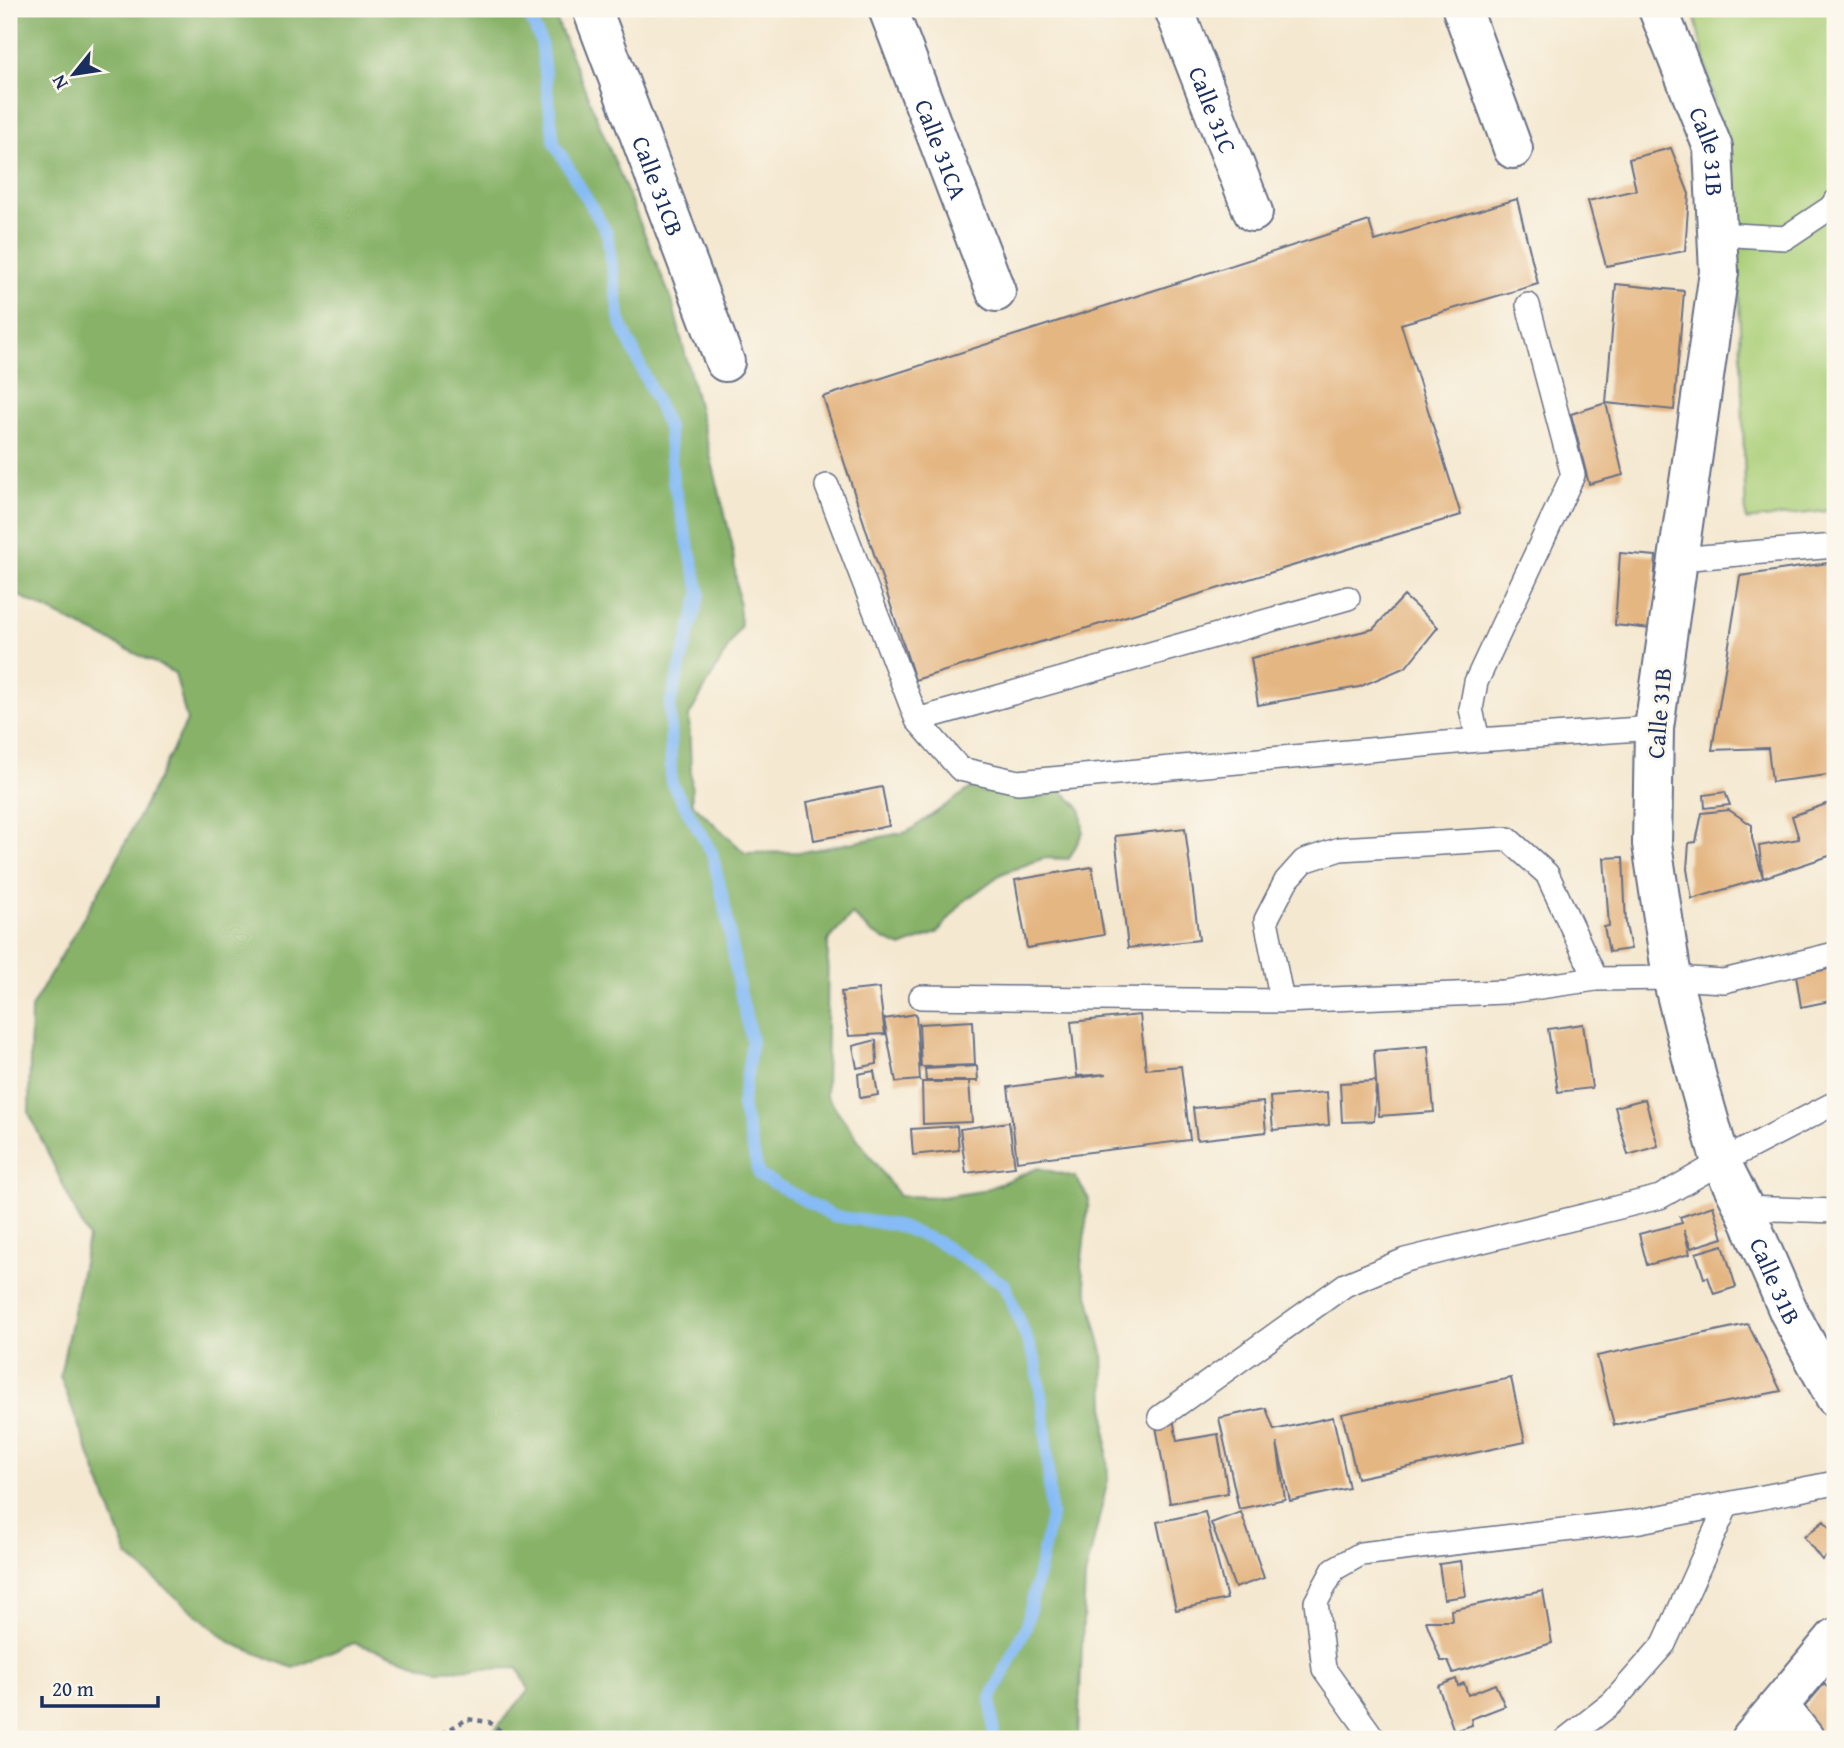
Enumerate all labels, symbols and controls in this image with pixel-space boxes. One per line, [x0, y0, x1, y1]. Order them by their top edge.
north arrow [38, 38, 108, 108]
street label: Calle 31C [1180, 61, 1246, 158]
text: N [44, 70, 75, 95]
street label: Calle 31CA [907, 94, 977, 205]
street label: Calle 31B [1681, 102, 1733, 197]
street label: Calle 31CB [624, 131, 693, 241]
street label: Calle 31B [1638, 666, 1680, 760]
street label: Calle 31B [1741, 1232, 1810, 1331]
scale bar [42, 1664, 158, 1708]
text: 20 m [52, 1673, 94, 1704]

